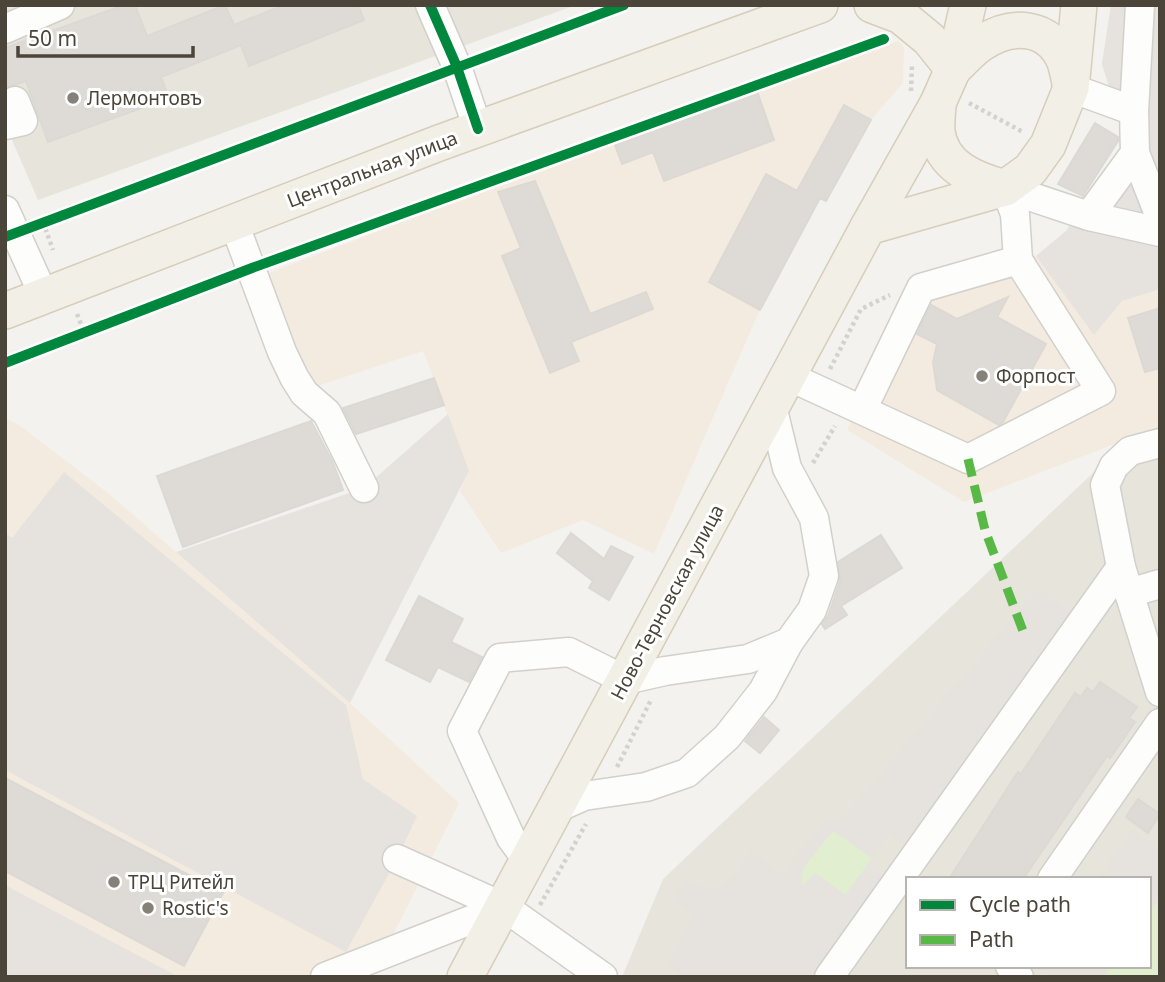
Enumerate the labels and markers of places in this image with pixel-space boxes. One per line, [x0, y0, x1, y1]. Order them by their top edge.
place label: Лермонтовъ [87, 85, 202, 111]
marker: Лермонтовъ [65, 90, 81, 106]
place label: Форпост [996, 363, 1076, 389]
marker: Форпост [974, 368, 990, 384]
place label: ТРЦ Ритейл [128, 869, 234, 895]
marker: ТРЦ Ритейл [106, 874, 122, 890]
place label: Rostic's [162, 895, 228, 921]
marker: Rostic's [140, 900, 156, 916]

